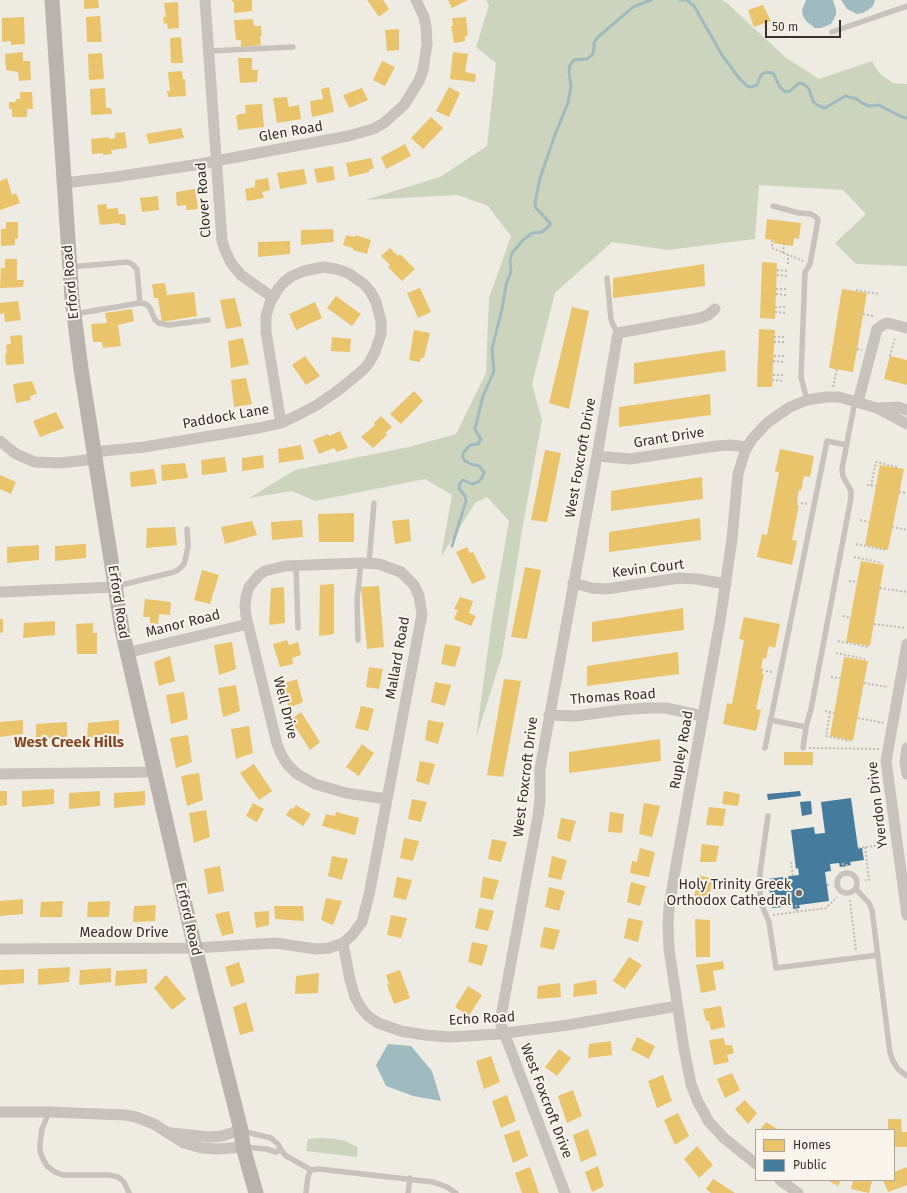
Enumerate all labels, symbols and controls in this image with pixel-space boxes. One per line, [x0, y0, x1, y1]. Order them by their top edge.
scale bar [767, 12, 843, 38]
text: 50 m [772, 20, 798, 34]
street label: Glen Road [258, 118, 324, 146]
street label: Clover Road [193, 162, 215, 238]
street label: Erford Road [59, 244, 83, 320]
street label: West Foxcroft Drive [562, 397, 600, 519]
street label: Paddock Lane [181, 401, 271, 433]
street label: Grant Drive [633, 424, 705, 452]
street label: Kevin Court [611, 556, 685, 582]
street label: Erford Road [104, 564, 132, 640]
street label: Manor Road [144, 607, 222, 641]
street label: Mallard Road [382, 615, 414, 701]
street label: Well Drive [269, 675, 301, 741]
street label: Thomas Road [570, 686, 656, 708]
street label: Rupley Road [667, 709, 697, 791]
street label: West Foxcroft Drive [510, 716, 542, 838]
district label: West Creek Hills [14, 734, 124, 752]
street label: Yverdon Drive [864, 760, 892, 850]
place label: Holy Trinity Greek Orthodox Cathedral [666, 877, 791, 910]
street label: Erford Road [171, 881, 205, 957]
marker: Holy Trinity Greek Orthodox Cathedral [794, 888, 804, 898]
street label: Meadow Drive [79, 925, 169, 941]
street label: Echo Road [448, 1009, 516, 1029]
street label: West Foxcroft Drive [516, 1041, 576, 1161]
legend [755, 1129, 895, 1181]
text: Homes [793, 1138, 831, 1152]
text: Public [793, 1158, 826, 1172]

